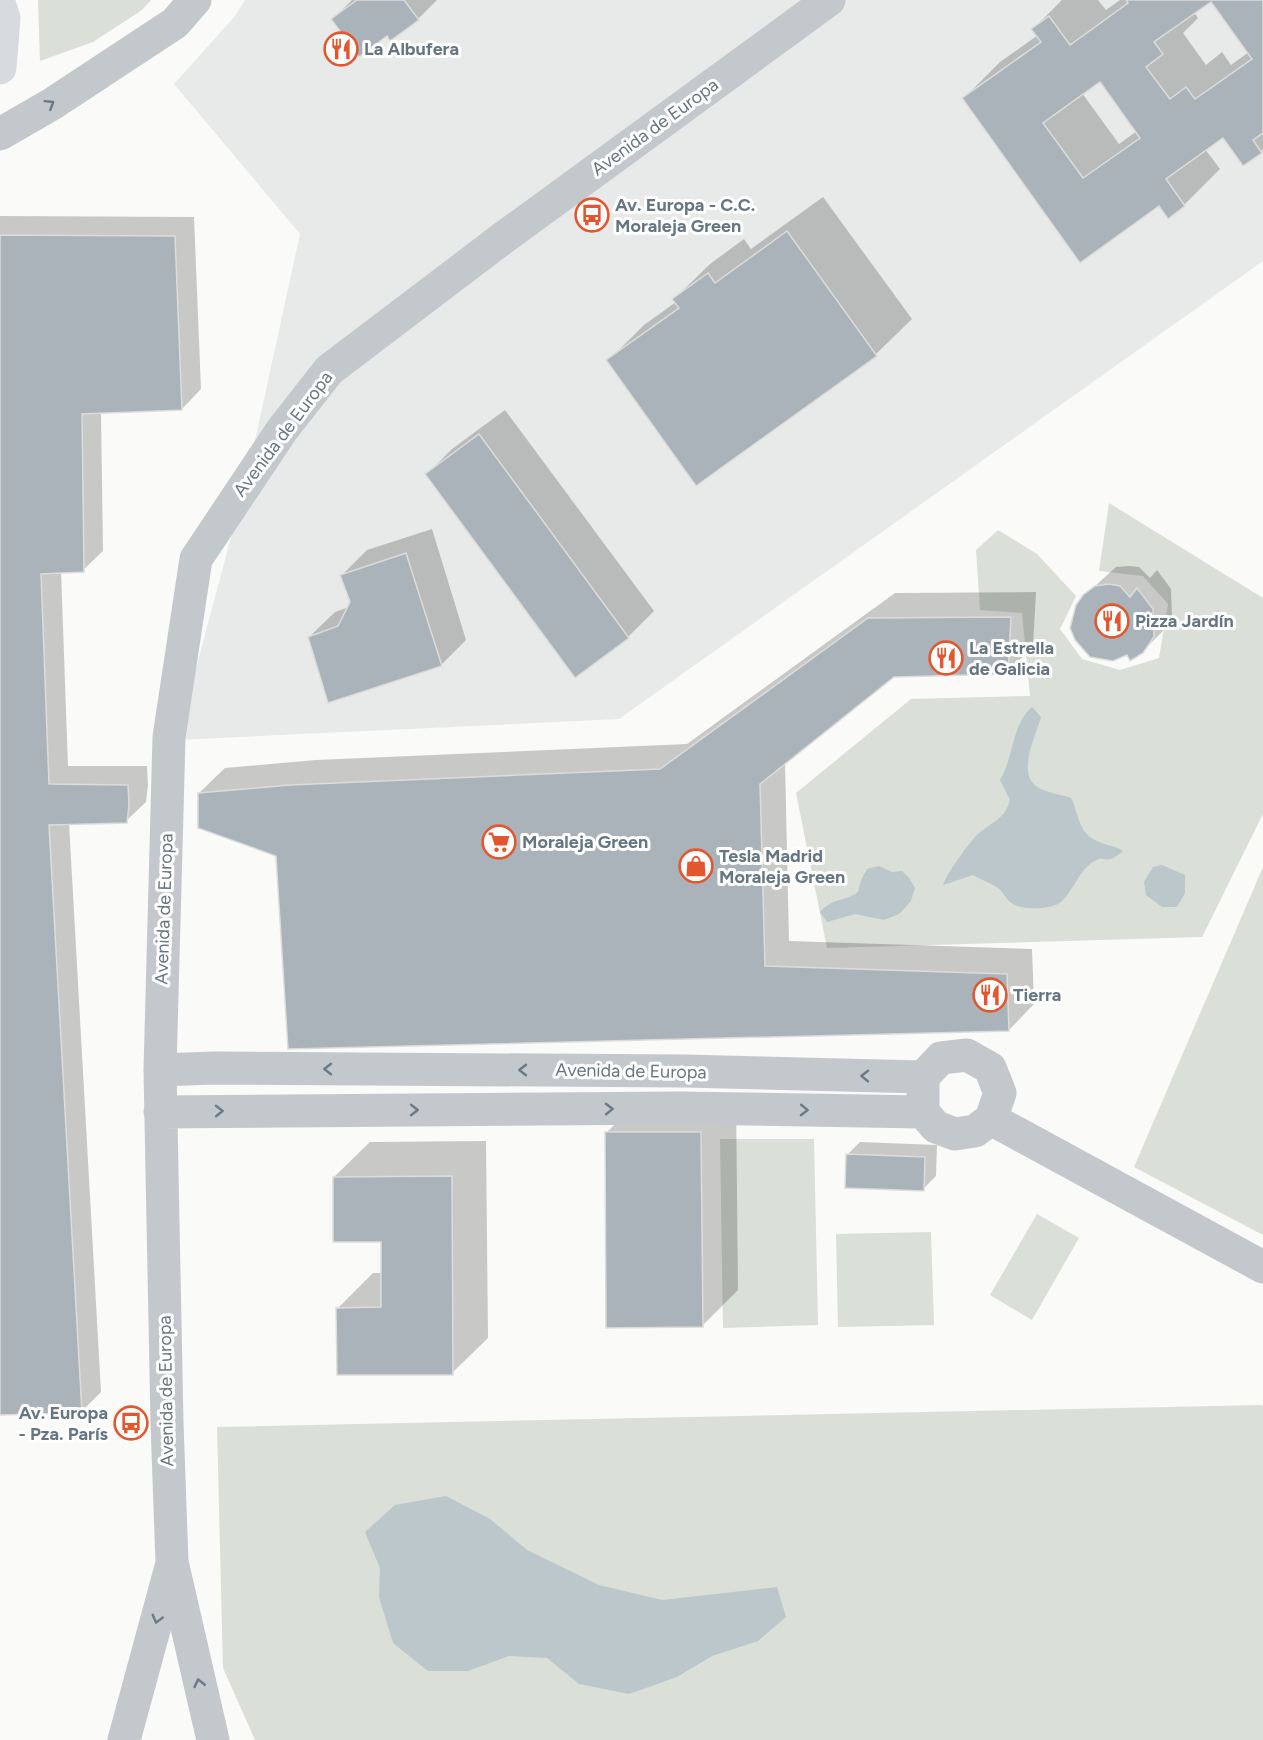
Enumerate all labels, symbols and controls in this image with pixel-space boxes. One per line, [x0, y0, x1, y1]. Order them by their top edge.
restaurant icon: La Albufera [323, 31, 359, 67]
place label: La Albufera [364, 38, 459, 60]
street label: Avenida de Europa [587, 74, 723, 180]
one-way arrow [44, 100, 54, 112]
place label: Av. Europa - C.C. Moraleja Green [615, 194, 755, 237]
bus stop icon: Av. Europa - C.C. Moraleja Green [574, 197, 610, 233]
street label: Avenida de Europa [229, 367, 337, 501]
restaurant icon: Pizza Jardín [1094, 603, 1130, 639]
place label: Pizza Jardín [1135, 610, 1234, 632]
place label: La Estrella de Galicia [969, 637, 1054, 680]
restaurant icon: La Estrella de Galicia [928, 640, 964, 676]
supermarket icon: Moraleja Green [481, 824, 517, 860]
place label: Moraleja Green [522, 831, 648, 853]
street label: Avenida de Europa [150, 833, 178, 985]
place label: Tesla Madrid Moraleja Green [719, 845, 845, 888]
shop icon: Tesla Madrid Moraleja Green [678, 848, 714, 884]
restaurant icon: Tierra [972, 977, 1008, 1013]
place label: Tierra [1013, 984, 1061, 1006]
street label: Avenida de Europa [555, 1059, 707, 1083]
one-way arrow [323, 1063, 332, 1075]
one-way arrow [518, 1064, 527, 1077]
one-way arrow [860, 1069, 869, 1082]
one-way arrow [604, 1103, 613, 1115]
one-way arrow [409, 1104, 418, 1116]
one-way arrow [799, 1104, 808, 1116]
one-way arrow [214, 1105, 223, 1117]
street label: Avenida de Europa [154, 1315, 178, 1467]
place label: Av. Europa - Pza. París [18, 1402, 109, 1445]
bus stop icon: Av. Europa - Pza. París [113, 1405, 149, 1441]
one-way arrow [151, 1614, 164, 1624]
one-way arrow [193, 1679, 206, 1689]

